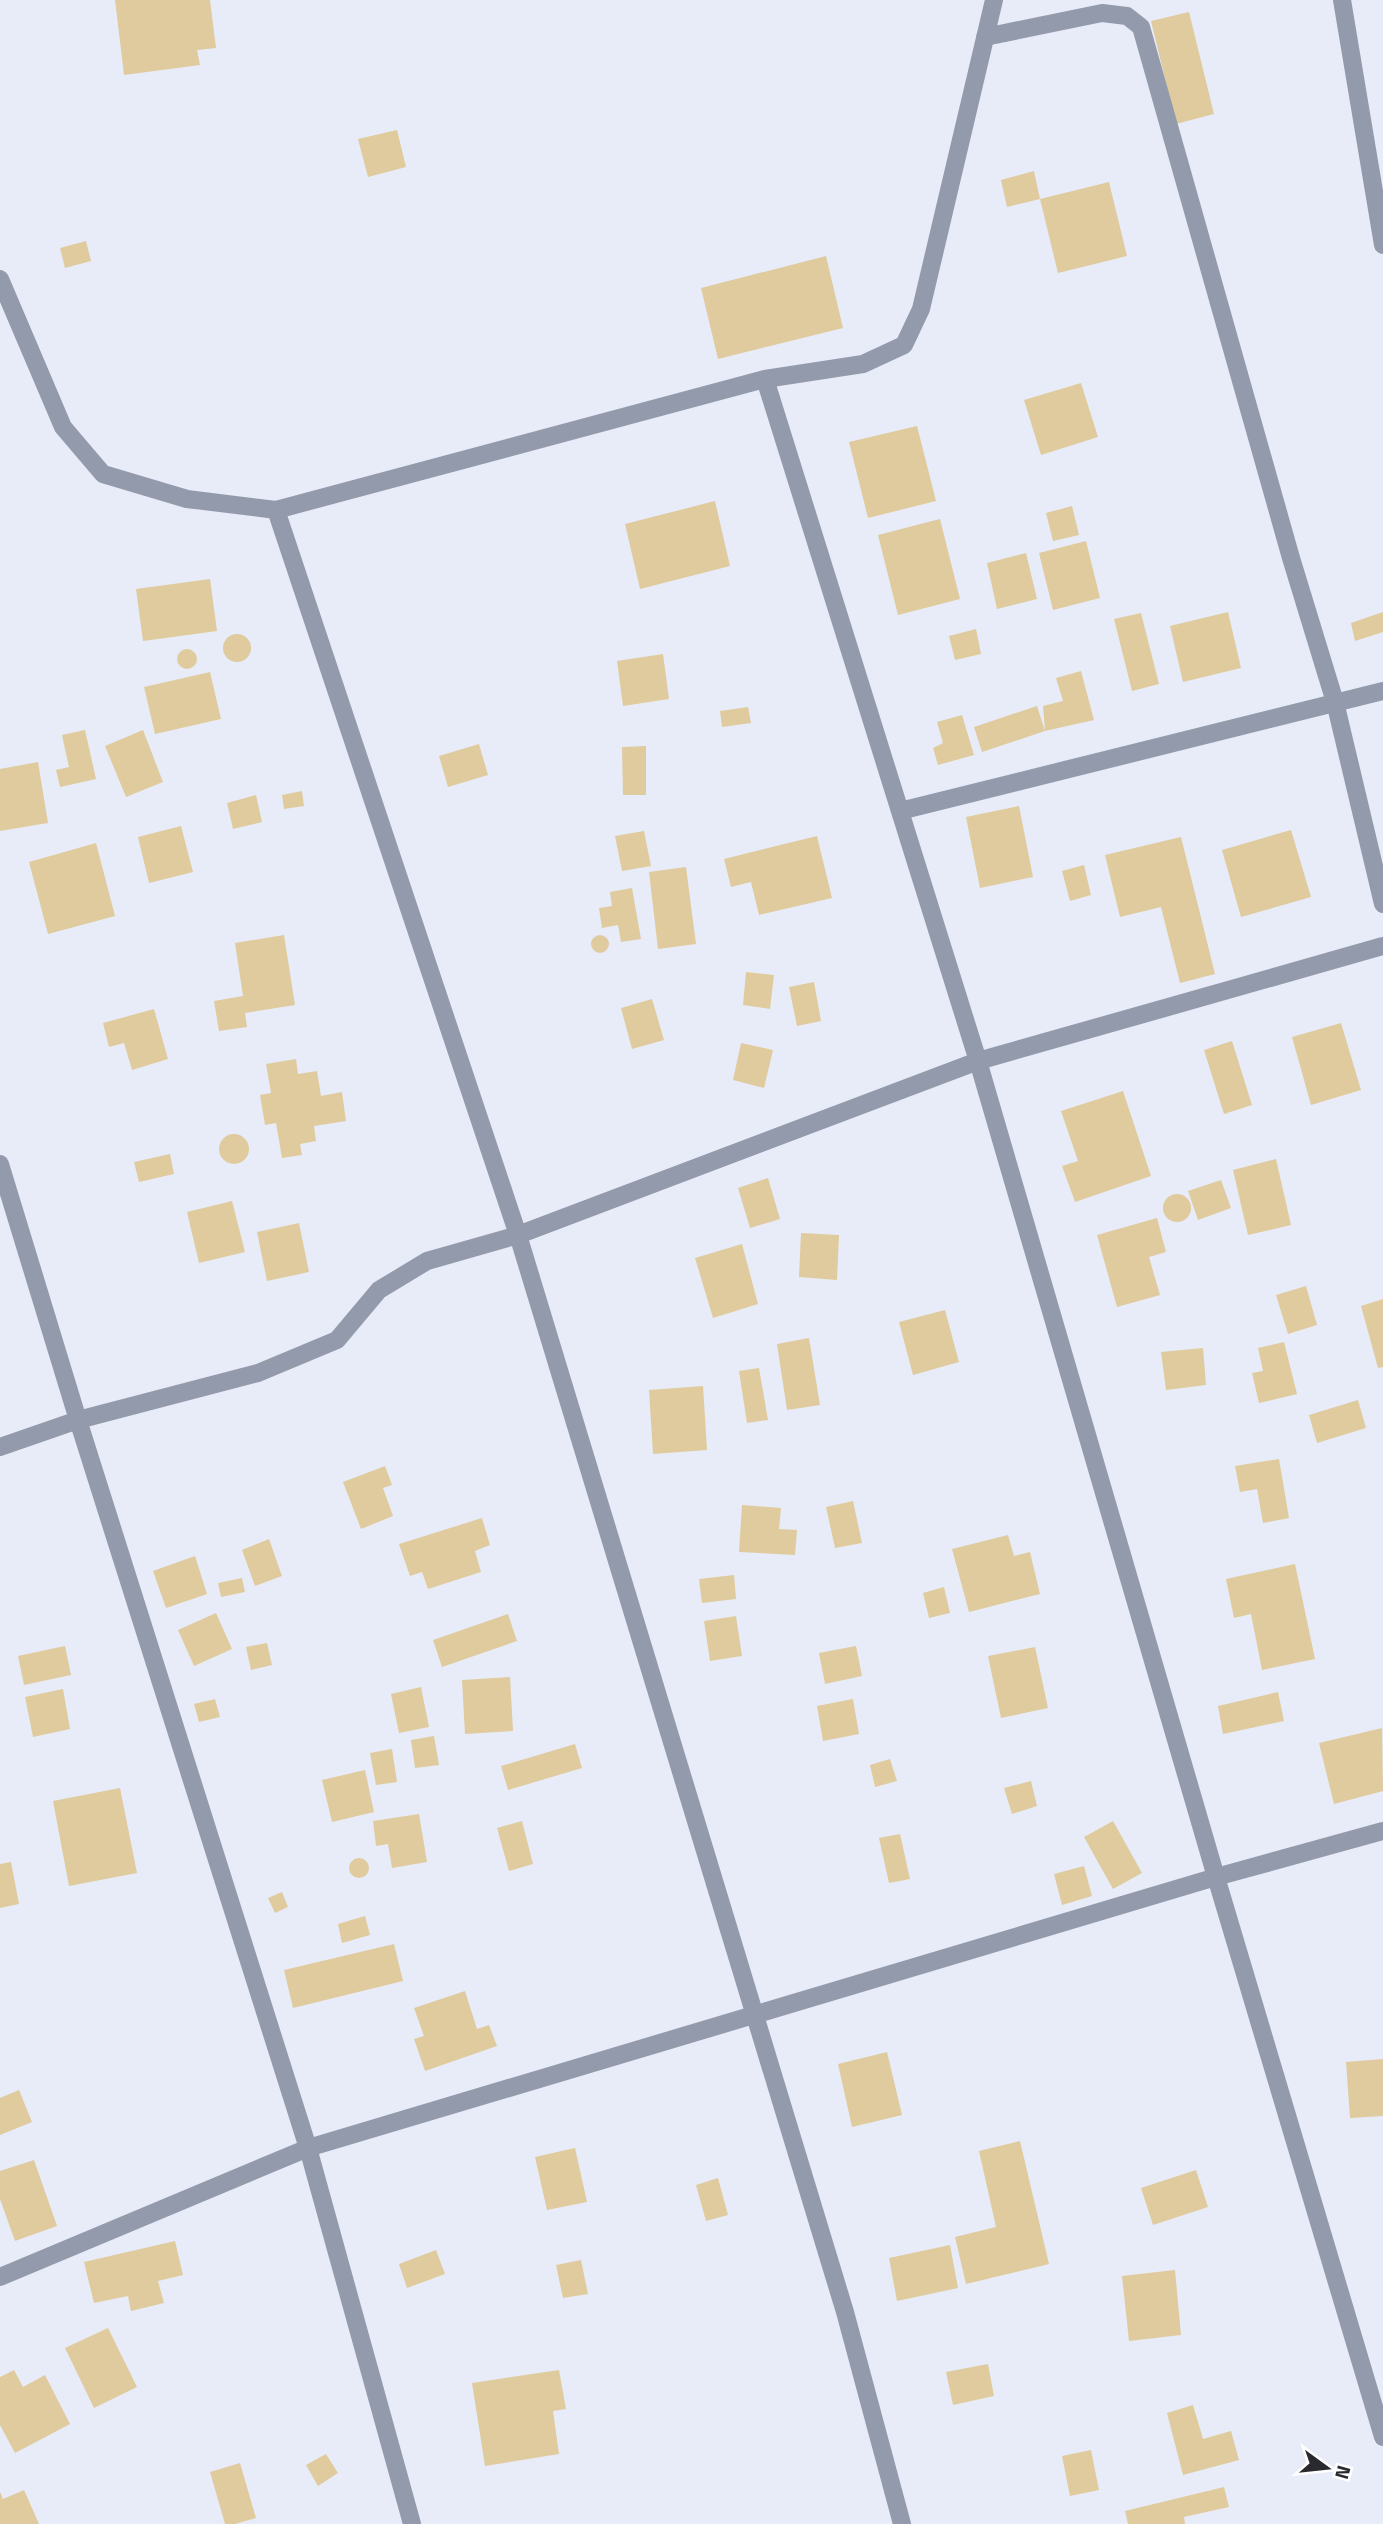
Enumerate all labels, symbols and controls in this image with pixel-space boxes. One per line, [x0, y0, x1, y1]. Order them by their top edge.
north arrow [1292, 2433, 1362, 2503]
text: N [1328, 2462, 1360, 2483]

